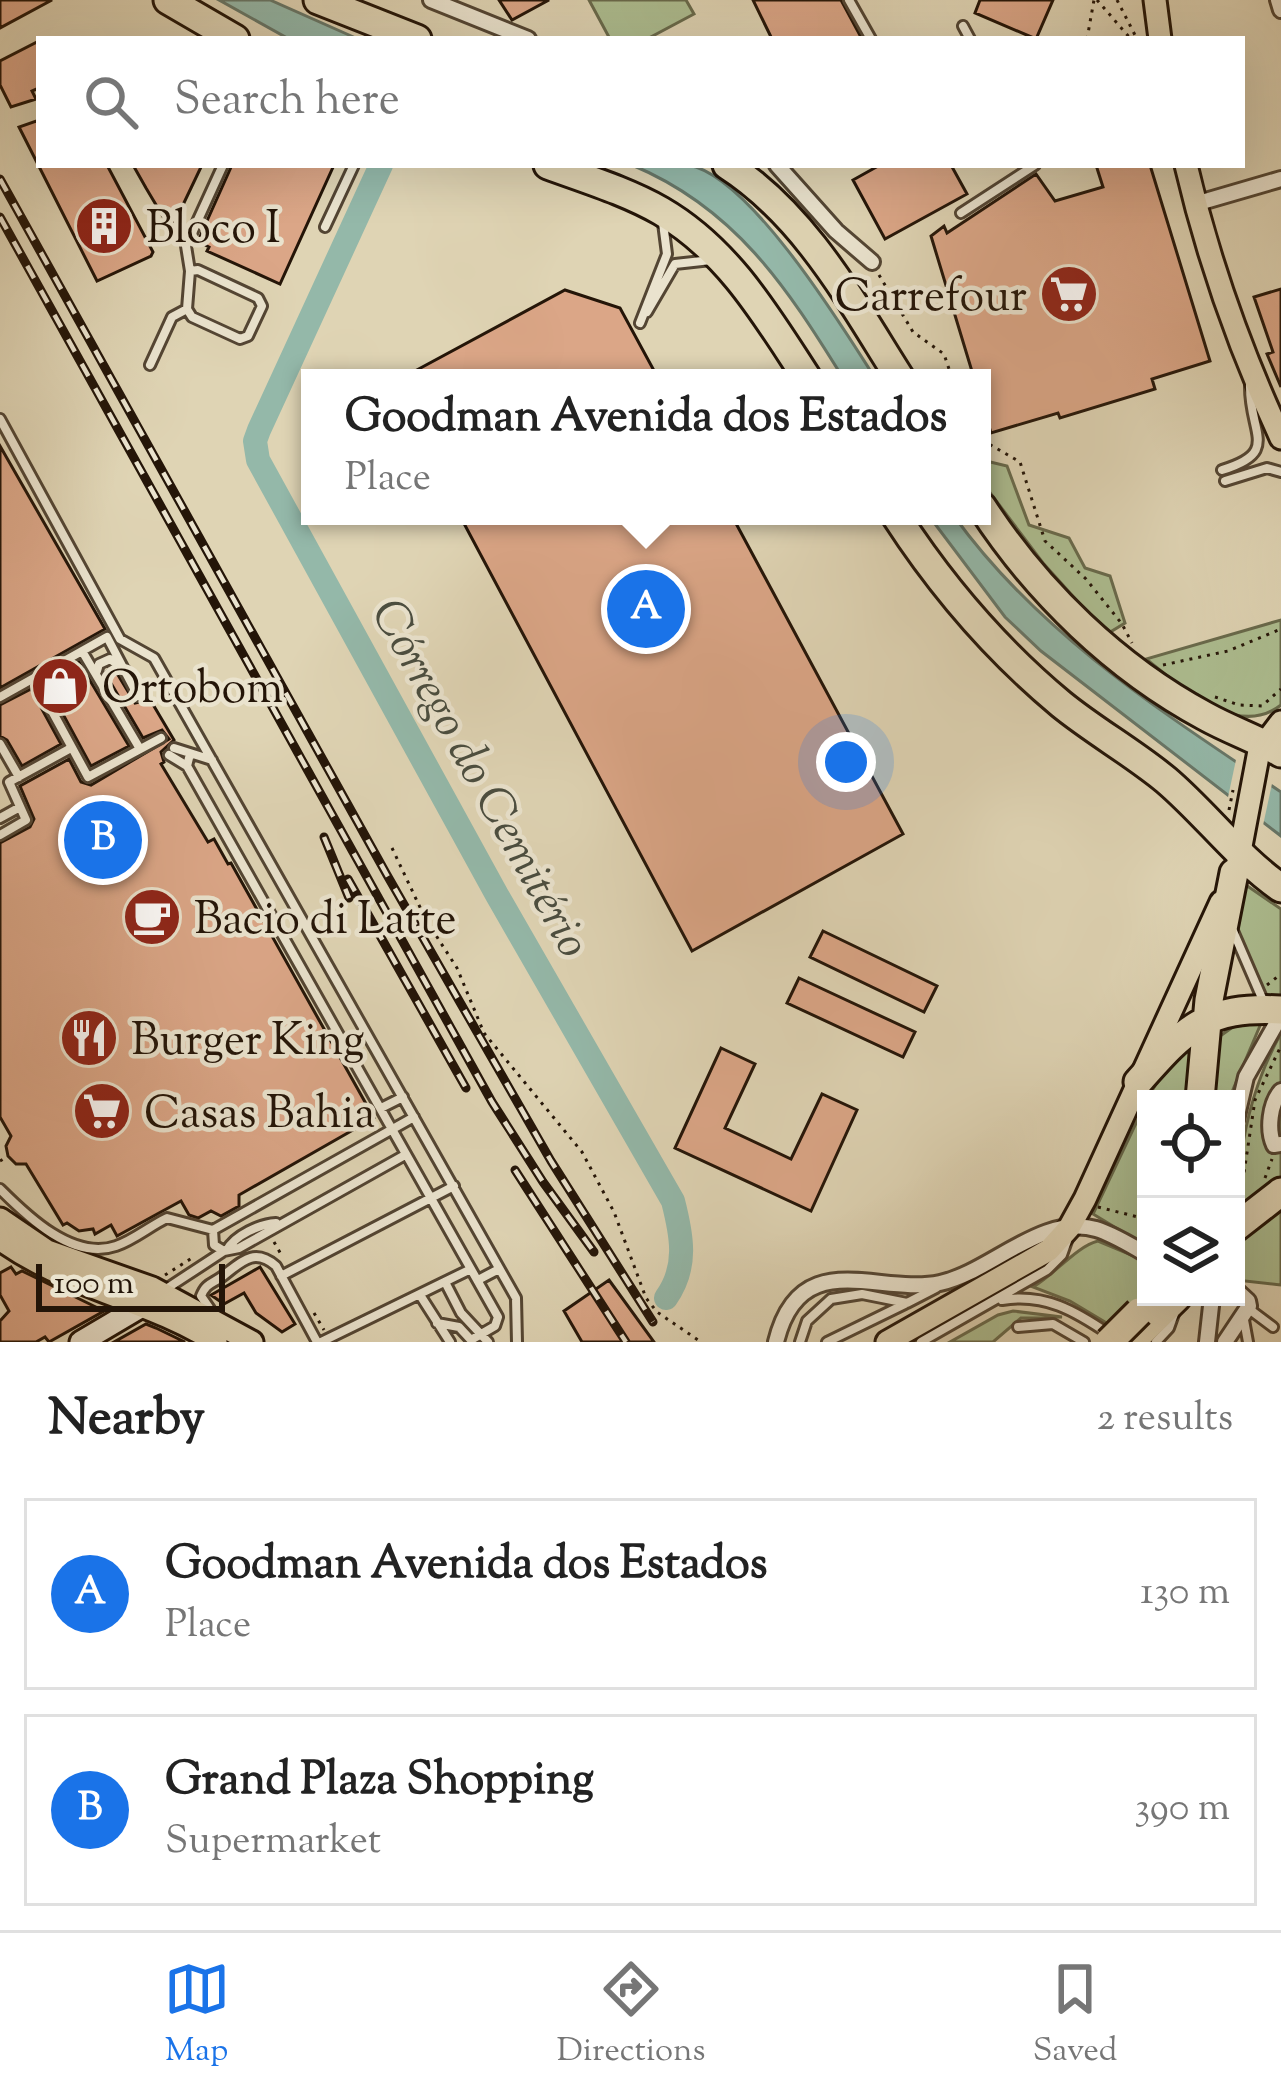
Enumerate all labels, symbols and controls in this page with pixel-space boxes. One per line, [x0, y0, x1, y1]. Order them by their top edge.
search box [36, 36, 1245, 168]
icon: search [78, 69, 144, 135]
text: Search here [174, 70, 400, 135]
building icon: Bloco I [73, 195, 135, 257]
place label: Bloco I [146, 199, 280, 264]
supermarket icon: Carrefour [1038, 263, 1100, 325]
place label: Carrefour [834, 267, 1027, 332]
popup [301, 369, 991, 525]
text: Goodman Avenida dos Estados [345, 387, 947, 452]
text: Place [345, 452, 431, 508]
pin: A [607, 564, 685, 654]
water label: Córrego do Cemitério [351, 588, 605, 972]
shop icon: Ortobom [29, 655, 91, 717]
place label: Ortobom [102, 659, 283, 724]
your location [816, 732, 876, 792]
pin: B [64, 795, 142, 885]
cafe icon: Bacio di Latte [121, 886, 183, 948]
place label: Bacio di Latte [194, 890, 457, 955]
restaurant icon: Burger King [58, 1007, 120, 1069]
place label: Burger King [131, 1011, 365, 1076]
supermarket icon: Casas Bahia [71, 1080, 133, 1142]
place label: Casas Bahia [144, 1084, 375, 1149]
map controls [1137, 1090, 1245, 1306]
button: locate [1137, 1090, 1245, 1198]
button: layers [1137, 1198, 1245, 1306]
scale bar [36, 1258, 225, 1311]
text: 100 m [54, 1261, 134, 1309]
text: Nearby [48, 1384, 205, 1457]
text: 2 results [1097, 1392, 1233, 1448]
text: Goodman Avenida dos Estados [165, 1534, 767, 1599]
text: A [74, 1566, 106, 1622]
text: 130 m [1140, 1566, 1230, 1622]
text: Place [165, 1599, 251, 1655]
text: Grand Plaza Shopping [165, 1750, 594, 1815]
text: B [78, 1782, 102, 1838]
text: 390 m [1134, 1782, 1230, 1838]
text: Supermarket [165, 1815, 381, 1871]
tab: Map [164, 1956, 230, 2076]
tab: Directions [557, 1956, 706, 2076]
tab: Saved [1033, 1956, 1117, 2076]

